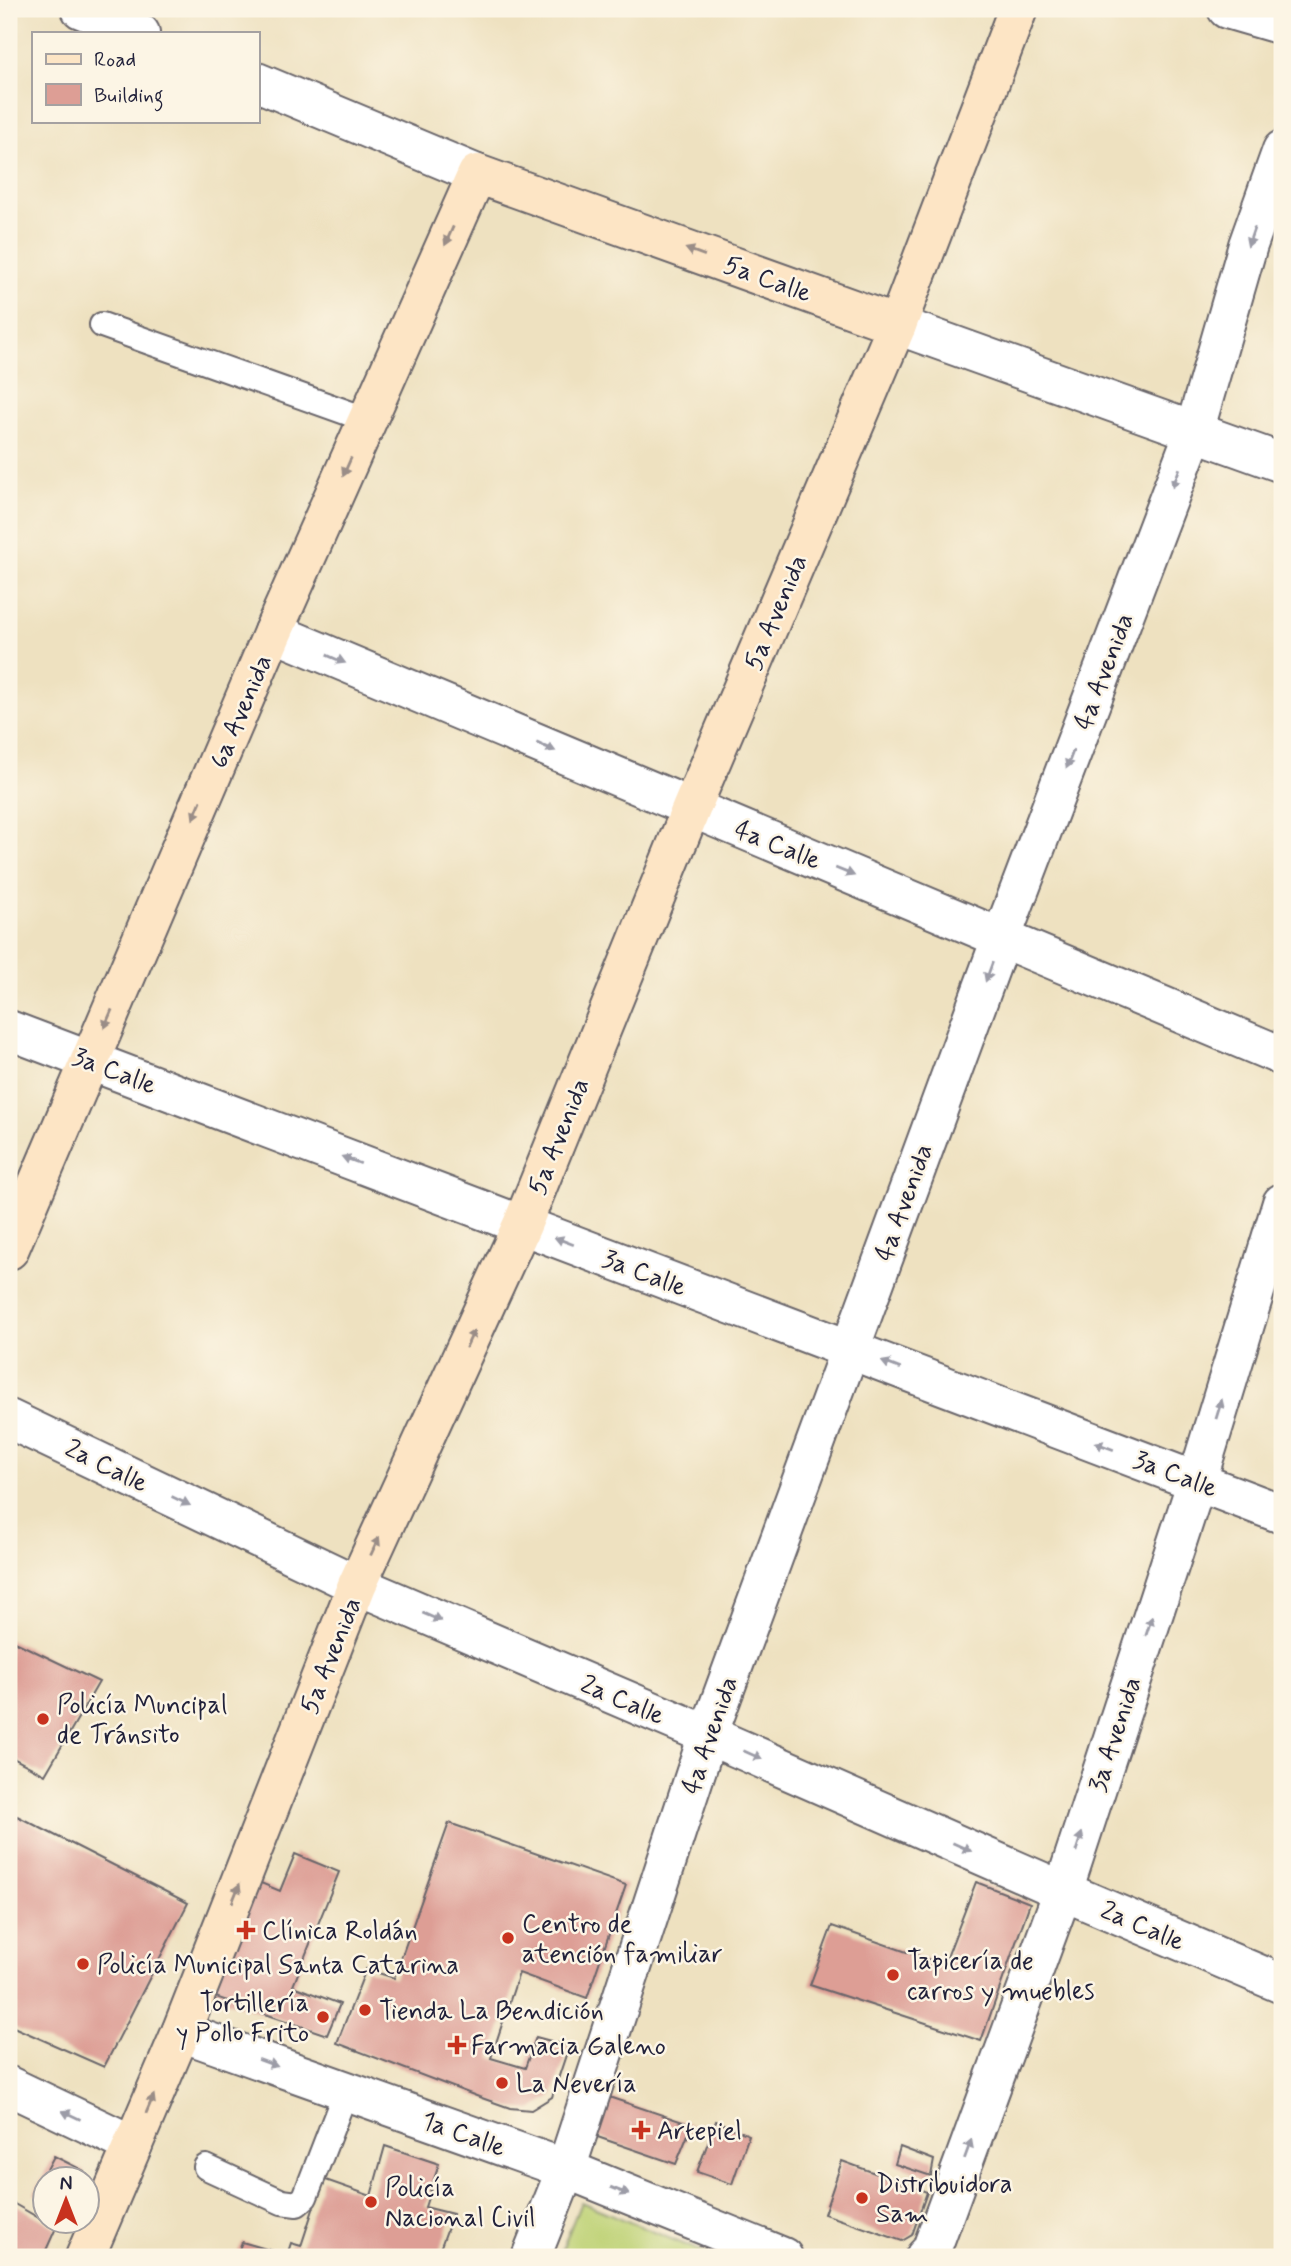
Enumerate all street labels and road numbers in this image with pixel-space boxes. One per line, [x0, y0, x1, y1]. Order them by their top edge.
street label: 5a Calle [719, 248, 816, 311]
street label: 5a Avenida [737, 550, 817, 676]
street label: 4a Avenida [1067, 608, 1143, 735]
street label: 6a Avenida [203, 650, 281, 774]
street label: 4a Calle [729, 813, 826, 879]
street label: 3a Calle [68, 1040, 161, 1103]
street label: 5a Avenida [521, 1073, 599, 1200]
street label: 4a Avenida [868, 1139, 942, 1266]
street label: 3a Calle [598, 1242, 691, 1305]
street label: 2a Calle [59, 1432, 153, 1501]
street label: 3a Calle [1129, 1443, 1222, 1506]
street label: 5a Avenida [293, 1592, 371, 1719]
street label: 2a Calle [575, 1668, 669, 1734]
street label: 4a Avenida [675, 1672, 747, 1799]
street label: 3a Avenida [1081, 1673, 1150, 1797]
street label: 2a Calle [1095, 1894, 1189, 1960]
street label: 1a Calle [417, 2104, 510, 2166]

